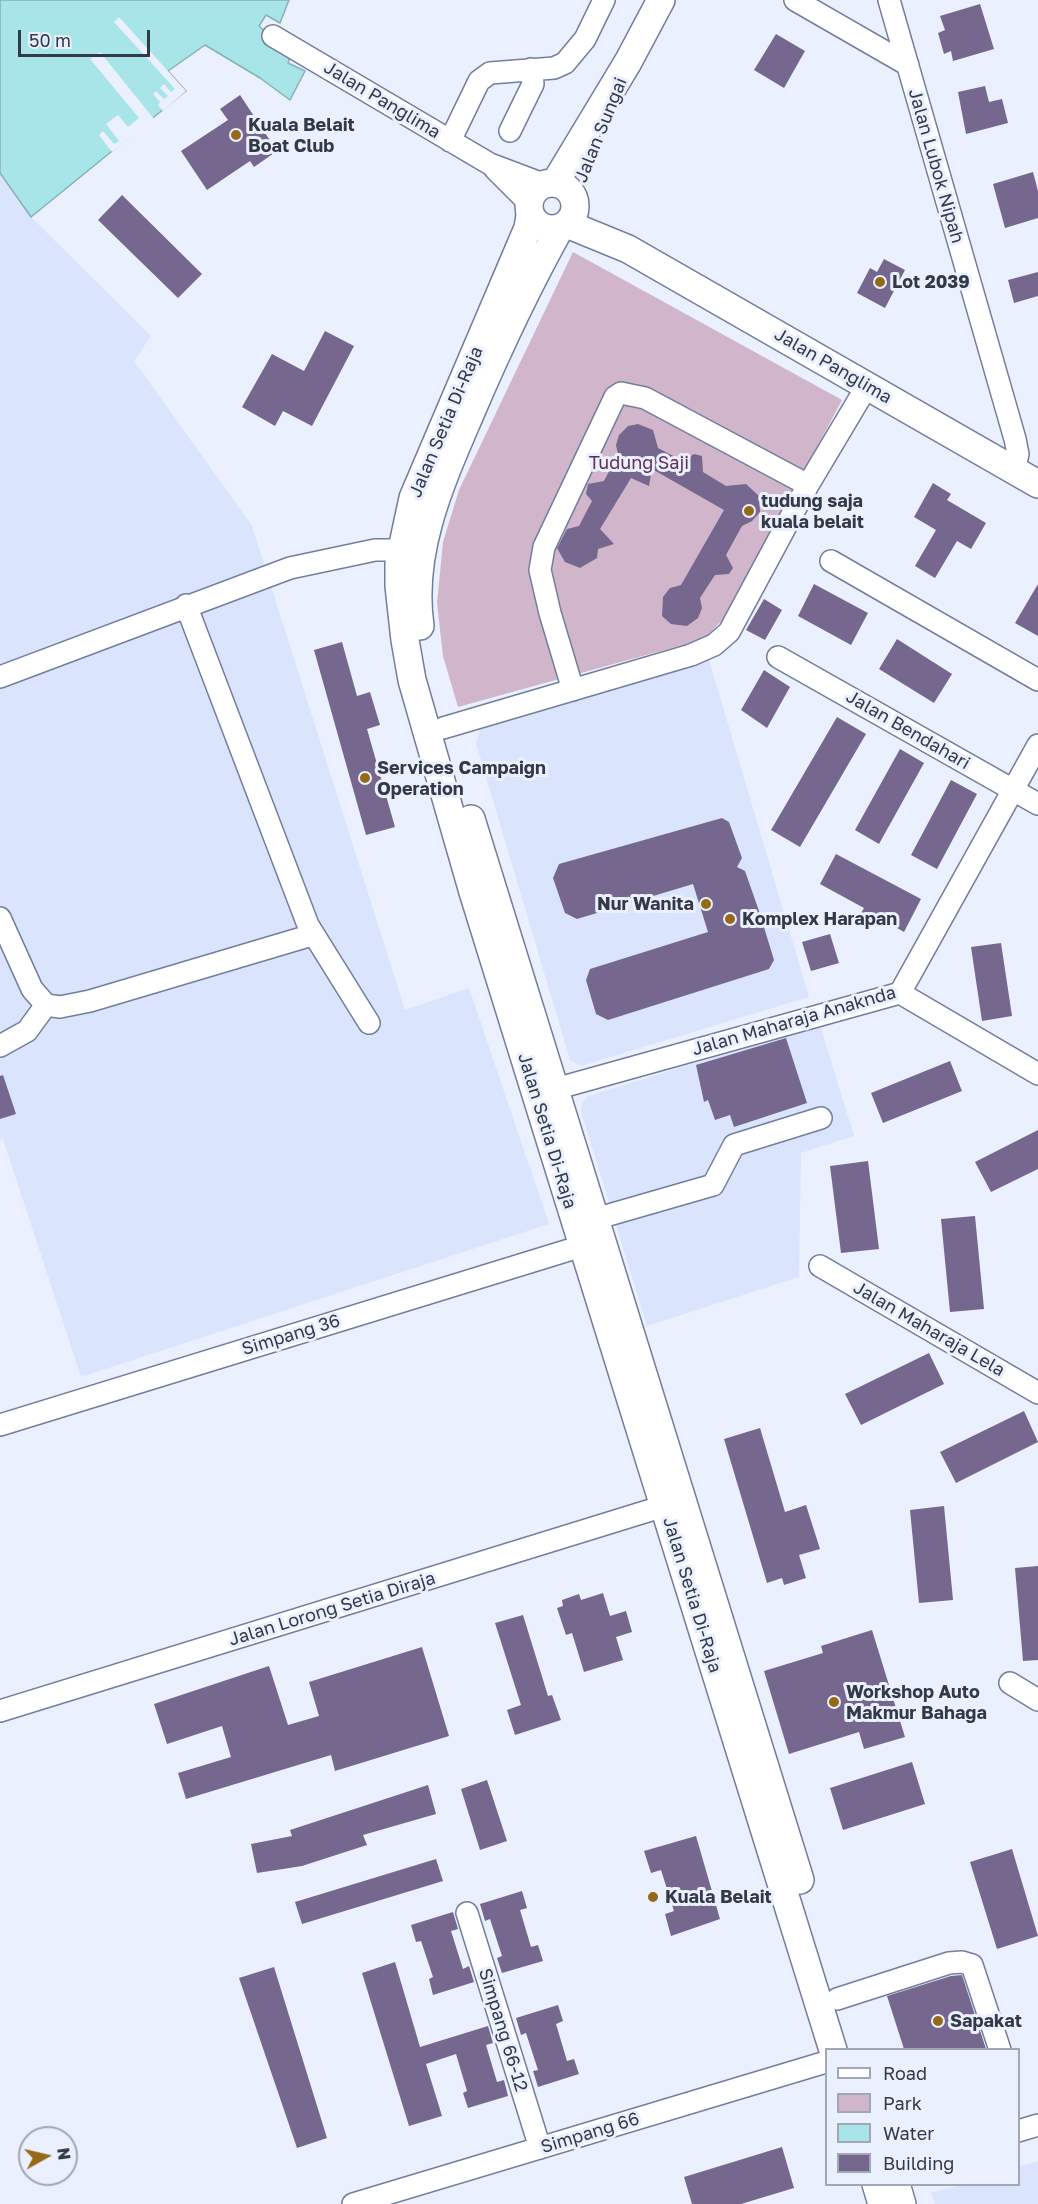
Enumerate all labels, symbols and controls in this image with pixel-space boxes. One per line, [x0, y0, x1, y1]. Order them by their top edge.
scale bar [21, 18, 153, 56]
text: 50 m [29, 29, 71, 51]
street label: Jalan Panglima [320, 57, 444, 143]
street label: Jalan Sungai [570, 74, 632, 186]
street label: Jalan Lubok Nipah [904, 86, 968, 246]
place label: Kuala Belait Boat Club [248, 114, 355, 156]
marker: Kuala Belait Boat Club [229, 128, 243, 142]
place label: Lot 2039 [892, 271, 970, 293]
marker: Lot 2039 [873, 275, 887, 289]
street label: Jalan Panglima [770, 324, 896, 408]
street label: Jalan Setia Di-Raja [404, 343, 488, 501]
park label: Tudung Saji [589, 452, 689, 474]
place label: tudung saja kuala belait [761, 490, 864, 532]
marker: tudung saja kuala belait [742, 504, 756, 518]
street label: Jalan Bendahari [842, 686, 974, 774]
place label: Services Campaign Operation [377, 757, 546, 800]
marker: Services Campaign Operation [358, 771, 372, 785]
place label: Nur Wanita [597, 893, 694, 915]
marker: Nur Wanita [699, 897, 713, 911]
place label: Komplex Harapan [742, 908, 897, 930]
marker: Komplex Harapan [723, 912, 737, 926]
street label: Jalan Maharaja Anaknda [690, 982, 898, 1060]
street label: Jalan Setia Di-Raja [513, 1050, 581, 1212]
street label: Jalan Maharaja Lela [849, 1277, 1009, 1381]
street label: Simpang 36 [239, 1310, 343, 1360]
street label: Jalan Setia Di-Raja [658, 1514, 726, 1676]
street label: Jalan Lorong Setia Diraja [226, 1567, 438, 1651]
place label: Workshop Auto Makmur Bahaga [846, 1681, 987, 1724]
marker: Workshop Auto Makmur Bahaga [827, 1695, 841, 1709]
place label: Kuala Belait [665, 1886, 772, 1908]
marker: Kuala Belait [646, 1890, 660, 1904]
street label: Simpang 66-12 [474, 1966, 532, 2094]
place label: Sapakat [950, 2010, 1022, 2032]
marker: Sapakat [931, 2014, 945, 2028]
legend [825, 2048, 1020, 2186]
text: Road [883, 2062, 927, 2084]
text: Park [883, 2092, 922, 2114]
street label: Simpang 66 [538, 2108, 642, 2158]
text: Water [883, 2122, 934, 2144]
north arrow [18, 2126, 78, 2186]
text: N [53, 2146, 75, 2161]
text: Building [883, 2152, 954, 2174]

